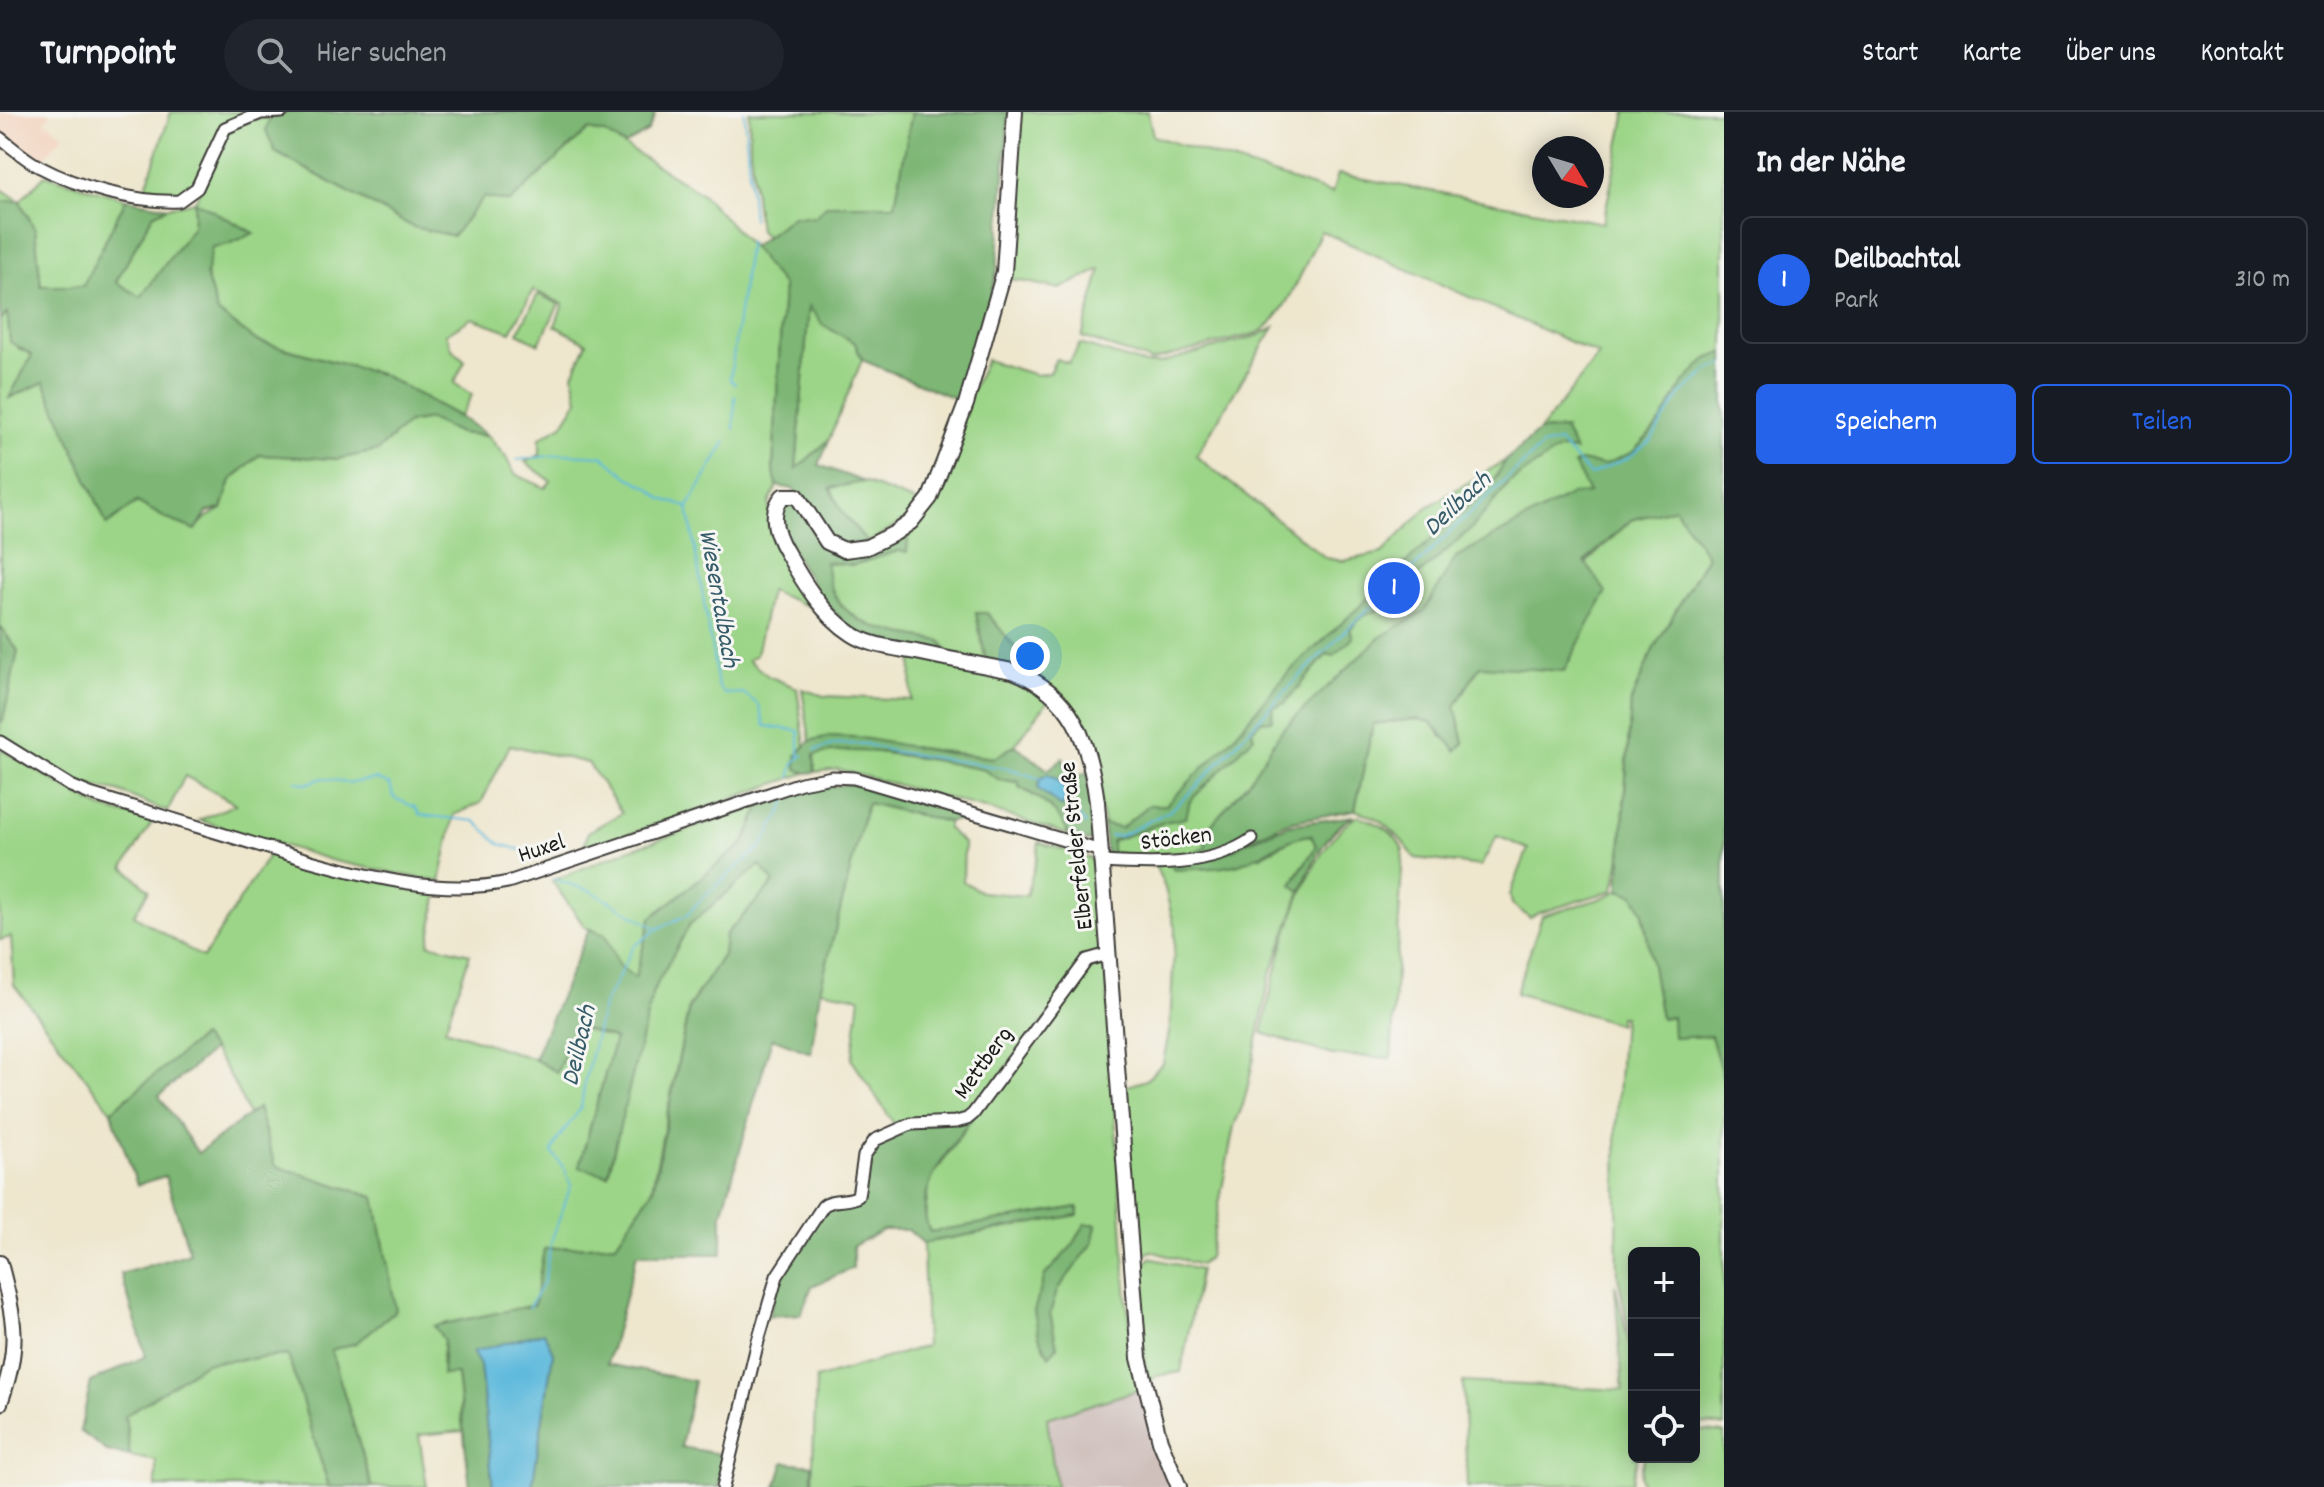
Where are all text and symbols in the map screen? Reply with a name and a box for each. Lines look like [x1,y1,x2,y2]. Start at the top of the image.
search box [224,19,784,91]
text: Turnpoint [40,28,176,83]
icon: search [252,33,296,77]
text: Hier suchen [316,34,447,77]
text: Start [1862,35,1919,75]
text: Karte [1963,35,2022,75]
text: Über uns [2066,35,2156,75]
text: Kontakt [2200,35,2284,75]
north arrow [1532,136,1604,208]
text: In der Nähe [1756,140,1906,189]
text: Deilbachtal [1834,240,1960,283]
text: 1 [1781,262,1787,299]
text: 310 m [2235,262,2290,299]
text: Park [1834,283,1878,320]
button: Speichern [1756,384,2016,464]
button: Teilen [2032,384,2292,464]
water label: Deilbach [1416,462,1502,546]
water label: Wiesentalbach [687,527,748,671]
pin: 1 [1368,558,1420,618]
your location [1010,636,1050,676]
street label: Elberfelder Straße [1052,760,1104,931]
street label: Stöcken [1139,819,1214,861]
street label: Huxel [514,826,570,873]
water label: Deilbach [553,1001,608,1090]
street label: Mettberg [946,1020,1022,1107]
map controls [1628,1247,1700,1463]
button: + [1628,1247,1700,1319]
button: − [1628,1319,1700,1391]
button: locate [1628,1391,1700,1463]

